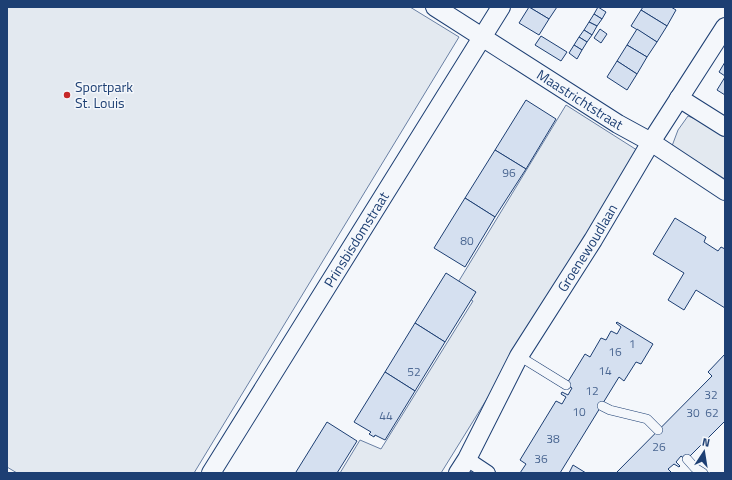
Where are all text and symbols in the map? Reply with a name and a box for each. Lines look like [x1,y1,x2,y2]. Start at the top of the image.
street label: Maastrichtstraat [533,64,627,135]
place label: Sportpark St. Louis [75,76,133,113]
marker: Sportpark St. Louis [62,90,72,100]
house number: 96 [502,163,516,182]
street label: Prinsbisdomstraat [318,187,394,291]
street label: Groenewoudlaan [552,200,622,296]
house number: 80 [460,231,474,250]
house number: 1 [629,334,635,353]
house number: 16 [608,342,622,361]
house number: 14 [598,361,612,380]
house number: 52 [407,362,421,381]
house number: 12 [585,381,599,400]
house number: 32 [704,385,718,404]
house number: 10 [572,402,586,421]
house number: 30 [686,403,700,422]
house number: 62 [705,403,719,422]
house number: 44 [379,406,393,425]
house number: 38 [546,429,560,448]
north arrow [684,432,724,472]
text: N [701,434,711,451]
house number: 26 [652,437,666,456]
house number: 36 [534,449,548,468]

